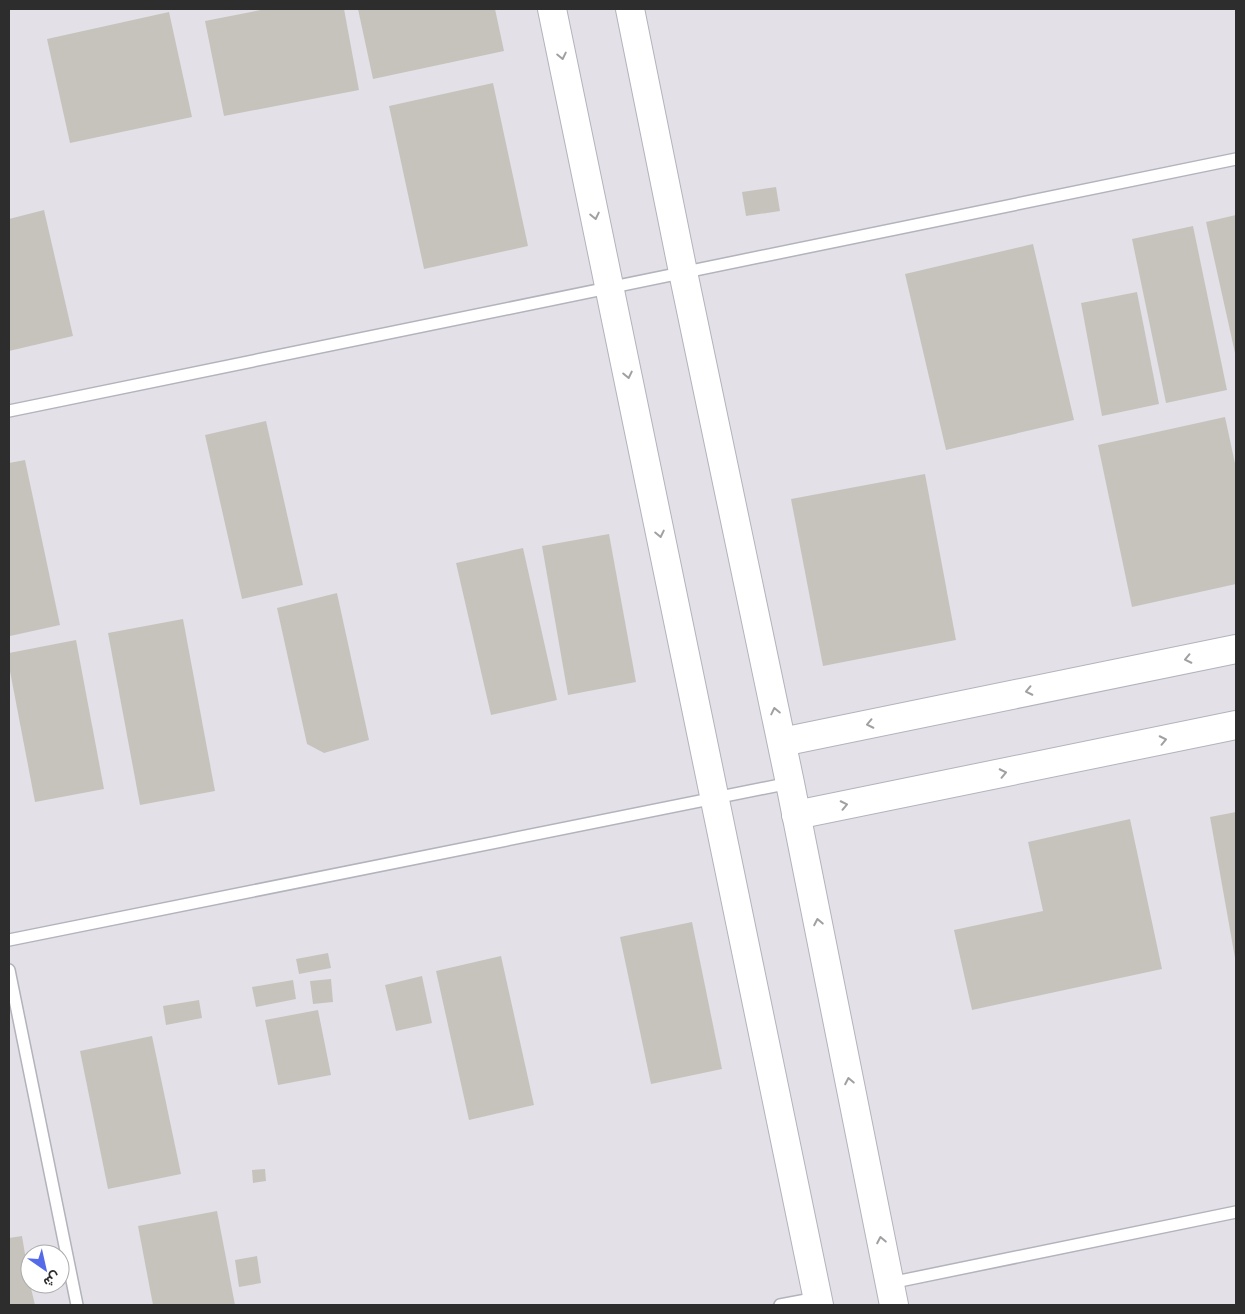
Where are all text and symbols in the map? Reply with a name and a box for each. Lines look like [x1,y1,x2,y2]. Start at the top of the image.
one-way arrow [556,52,567,61]
one-way arrow [589,211,600,220]
one-way arrow [622,370,632,379]
one-way arrow [654,530,665,538]
one-way arrow [1184,653,1193,663]
one-way arrow [1025,685,1034,696]
one-way arrow [770,706,781,715]
one-way arrow [866,718,875,729]
one-way arrow [1158,735,1167,746]
one-way arrow [999,768,1008,779]
one-way arrow [840,801,849,811]
one-way arrow [813,917,823,926]
one-way arrow [845,1076,855,1085]
one-way arrow [876,1236,887,1245]
north arrow [20,1244,70,1294]
text: ش [40,1268,64,1291]

